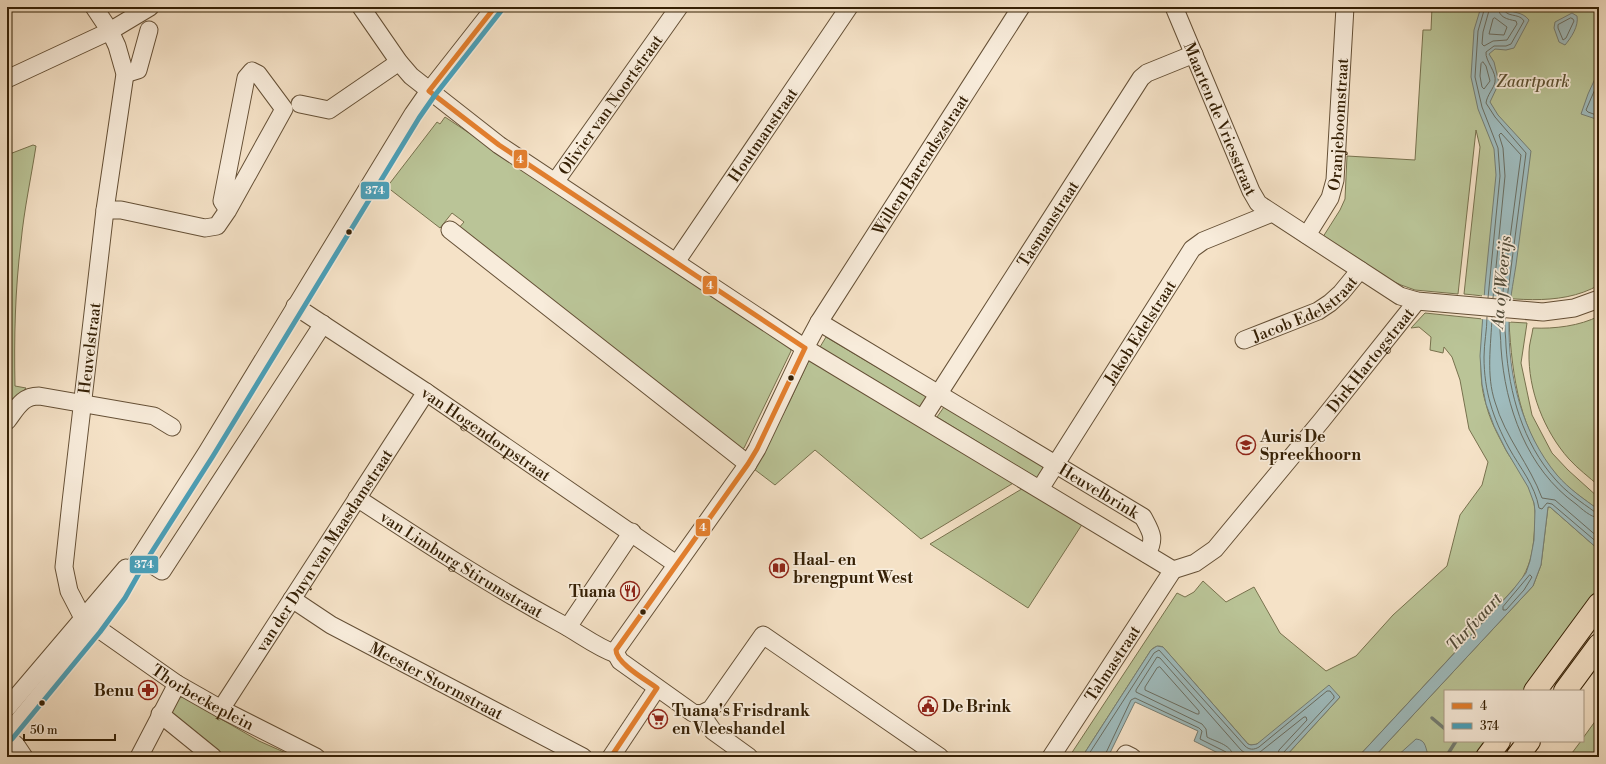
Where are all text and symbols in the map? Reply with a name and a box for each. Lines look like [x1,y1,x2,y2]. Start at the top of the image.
street label: Olivier van Noortstraat [554,31,667,179]
street label: Maarten de Vriesstraat [1179,39,1261,200]
street label: Oranjeboomstraat [1323,57,1353,193]
park label: Zaartpark [1496,72,1570,92]
street label: Houtmanstraat [724,84,803,186]
street label: Willem Barendszstraat [868,91,974,240]
line badge: 4 [513,149,528,169]
text: 4 [516,153,524,167]
street label: Tasmanstraat [1013,177,1084,271]
line badge: 374 [360,181,390,200]
text: 374 [365,184,385,198]
unlabelled marker [344,227,354,237]
water label: Aa of Weerijs [1487,235,1517,332]
street label: Jacob Edelstraat [1249,272,1362,347]
line badge: 4 [702,275,718,295]
street label: Jakob Edelstraat [1100,276,1181,389]
text: 4 [706,279,714,293]
street label: Heuvelstraat [74,301,106,395]
street label: Dirk Hartogstraat [1323,304,1419,417]
unlabelled marker [786,373,796,383]
street label: van Hogendorpstraat [416,382,555,486]
place label: Auris De Spreekhoorn [1259,427,1361,465]
school or university icon: Auris De Spreekhoorn [1235,434,1257,456]
street label: van der Duyn van Maasdamstraat [251,445,398,657]
street label: Heuvelbrink [1055,460,1144,524]
street label: van Limburg Stirumstraat [375,506,547,623]
line badge: 4 [695,518,711,537]
text: 4 [699,521,707,535]
place label: Haal- en brengpunt West [793,550,913,588]
line badge: 374 [129,555,159,574]
library icon: Haal- en brengpunt West [768,557,790,579]
text: 374 [134,558,154,572]
restaurant icon: Tuana [619,580,641,602]
place label: Tuana [569,582,616,602]
water label: Turfvaart [1442,588,1508,657]
unlabelled marker [638,607,648,617]
street label: Talmastraat [1081,622,1145,706]
street label: Meester Stormstraat [366,638,506,724]
street label: Thorbeckeplein [147,660,257,735]
pharmacy icon: Benu [137,679,159,701]
place label: Benu [94,681,134,701]
legend [1444,690,1584,742]
public building icon: De Brink [917,695,939,717]
place label: De Brink [942,697,1012,717]
unlabelled marker [37,698,47,708]
text: 4 [1480,699,1487,714]
place label: Tuana's Frisdrank en Vleeshandel [672,701,811,739]
supermarket icon: Tuana's Frisdrank en Vleeshandel [647,708,669,730]
scale bar [24,716,115,742]
text: 374 [1480,719,1499,734]
text: 50 m [30,723,58,738]

